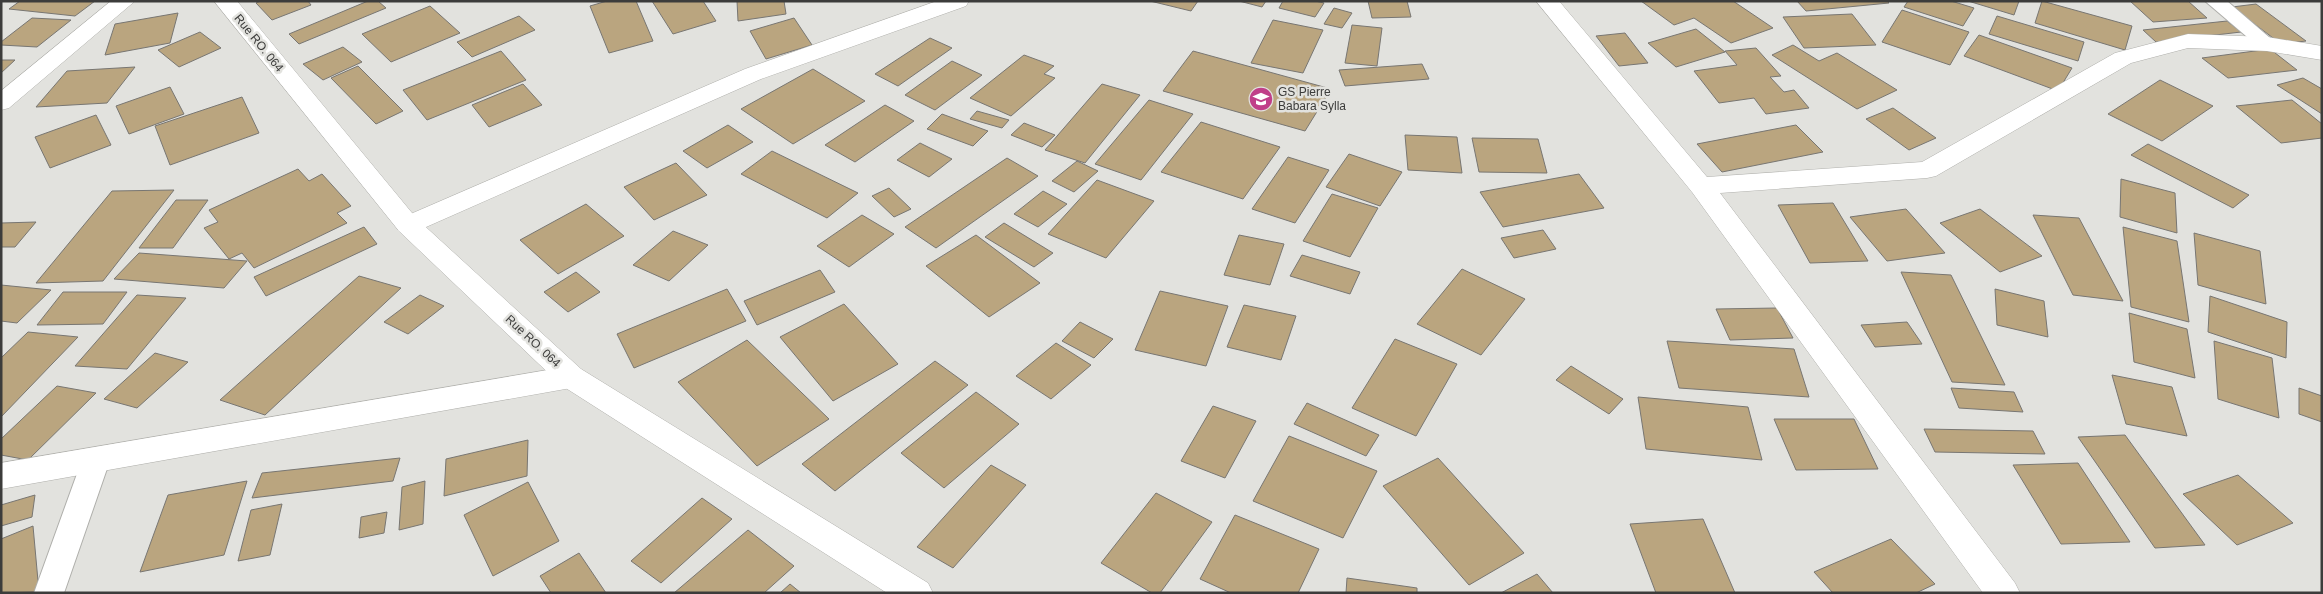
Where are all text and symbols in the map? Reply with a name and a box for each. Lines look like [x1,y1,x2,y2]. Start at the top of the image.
street label: Rue RO. 064 [232,11,287,75]
place label: GS Pierre Babara Sylla [1278,85,1346,113]
school or university icon: GS Pierre Babara Sylla [1248,86,1274,112]
street label: Rue RO. 064 [503,312,564,370]

